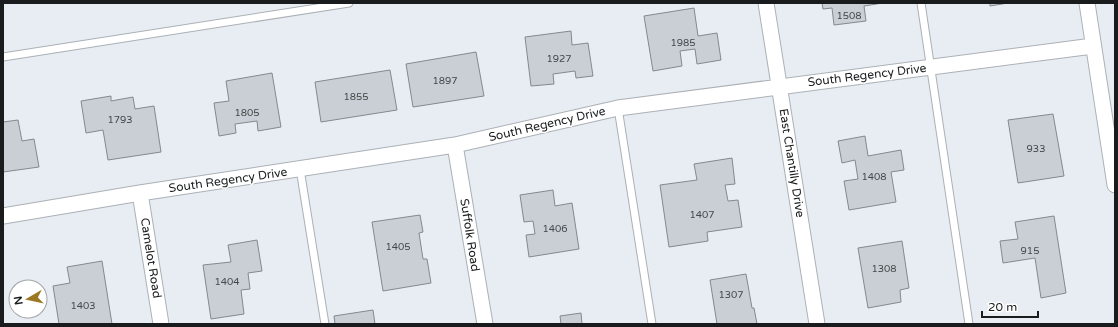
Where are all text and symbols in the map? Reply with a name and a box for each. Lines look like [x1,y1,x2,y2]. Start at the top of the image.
house number: 1508 [836,10,862,22]
house number: 1985 [670,37,696,49]
house number: 1927 [546,53,572,65]
street label: South Regency Drive [807,61,927,89]
house number: 1897 [432,75,458,87]
house number: 1855 [343,91,369,103]
street label: South Regency Drive [487,104,607,144]
house number: 1805 [234,107,260,119]
street label: East Chantilly Drive [776,108,808,219]
house number: 1793 [107,114,133,126]
house number: 933 [1027,143,1045,155]
street label: South Regency Drive [168,165,288,195]
house number: 1408 [861,171,887,183]
street label: Suffolk Road [457,198,483,272]
house number: 1407 [689,209,715,221]
street label: Camelot Road [138,217,164,299]
house number: 1406 [542,223,568,235]
house number: 1405 [385,241,411,253]
house number: 915 [1021,245,1039,257]
house number: 1308 [871,263,897,275]
house number: 1404 [214,276,240,288]
north arrow [8,279,48,319]
house number: 1307 [718,289,744,301]
scale bar [982,293,1038,319]
text: N [12,295,26,306]
house number: 1403 [70,300,96,312]
text: 20 m [988,300,1017,314]

